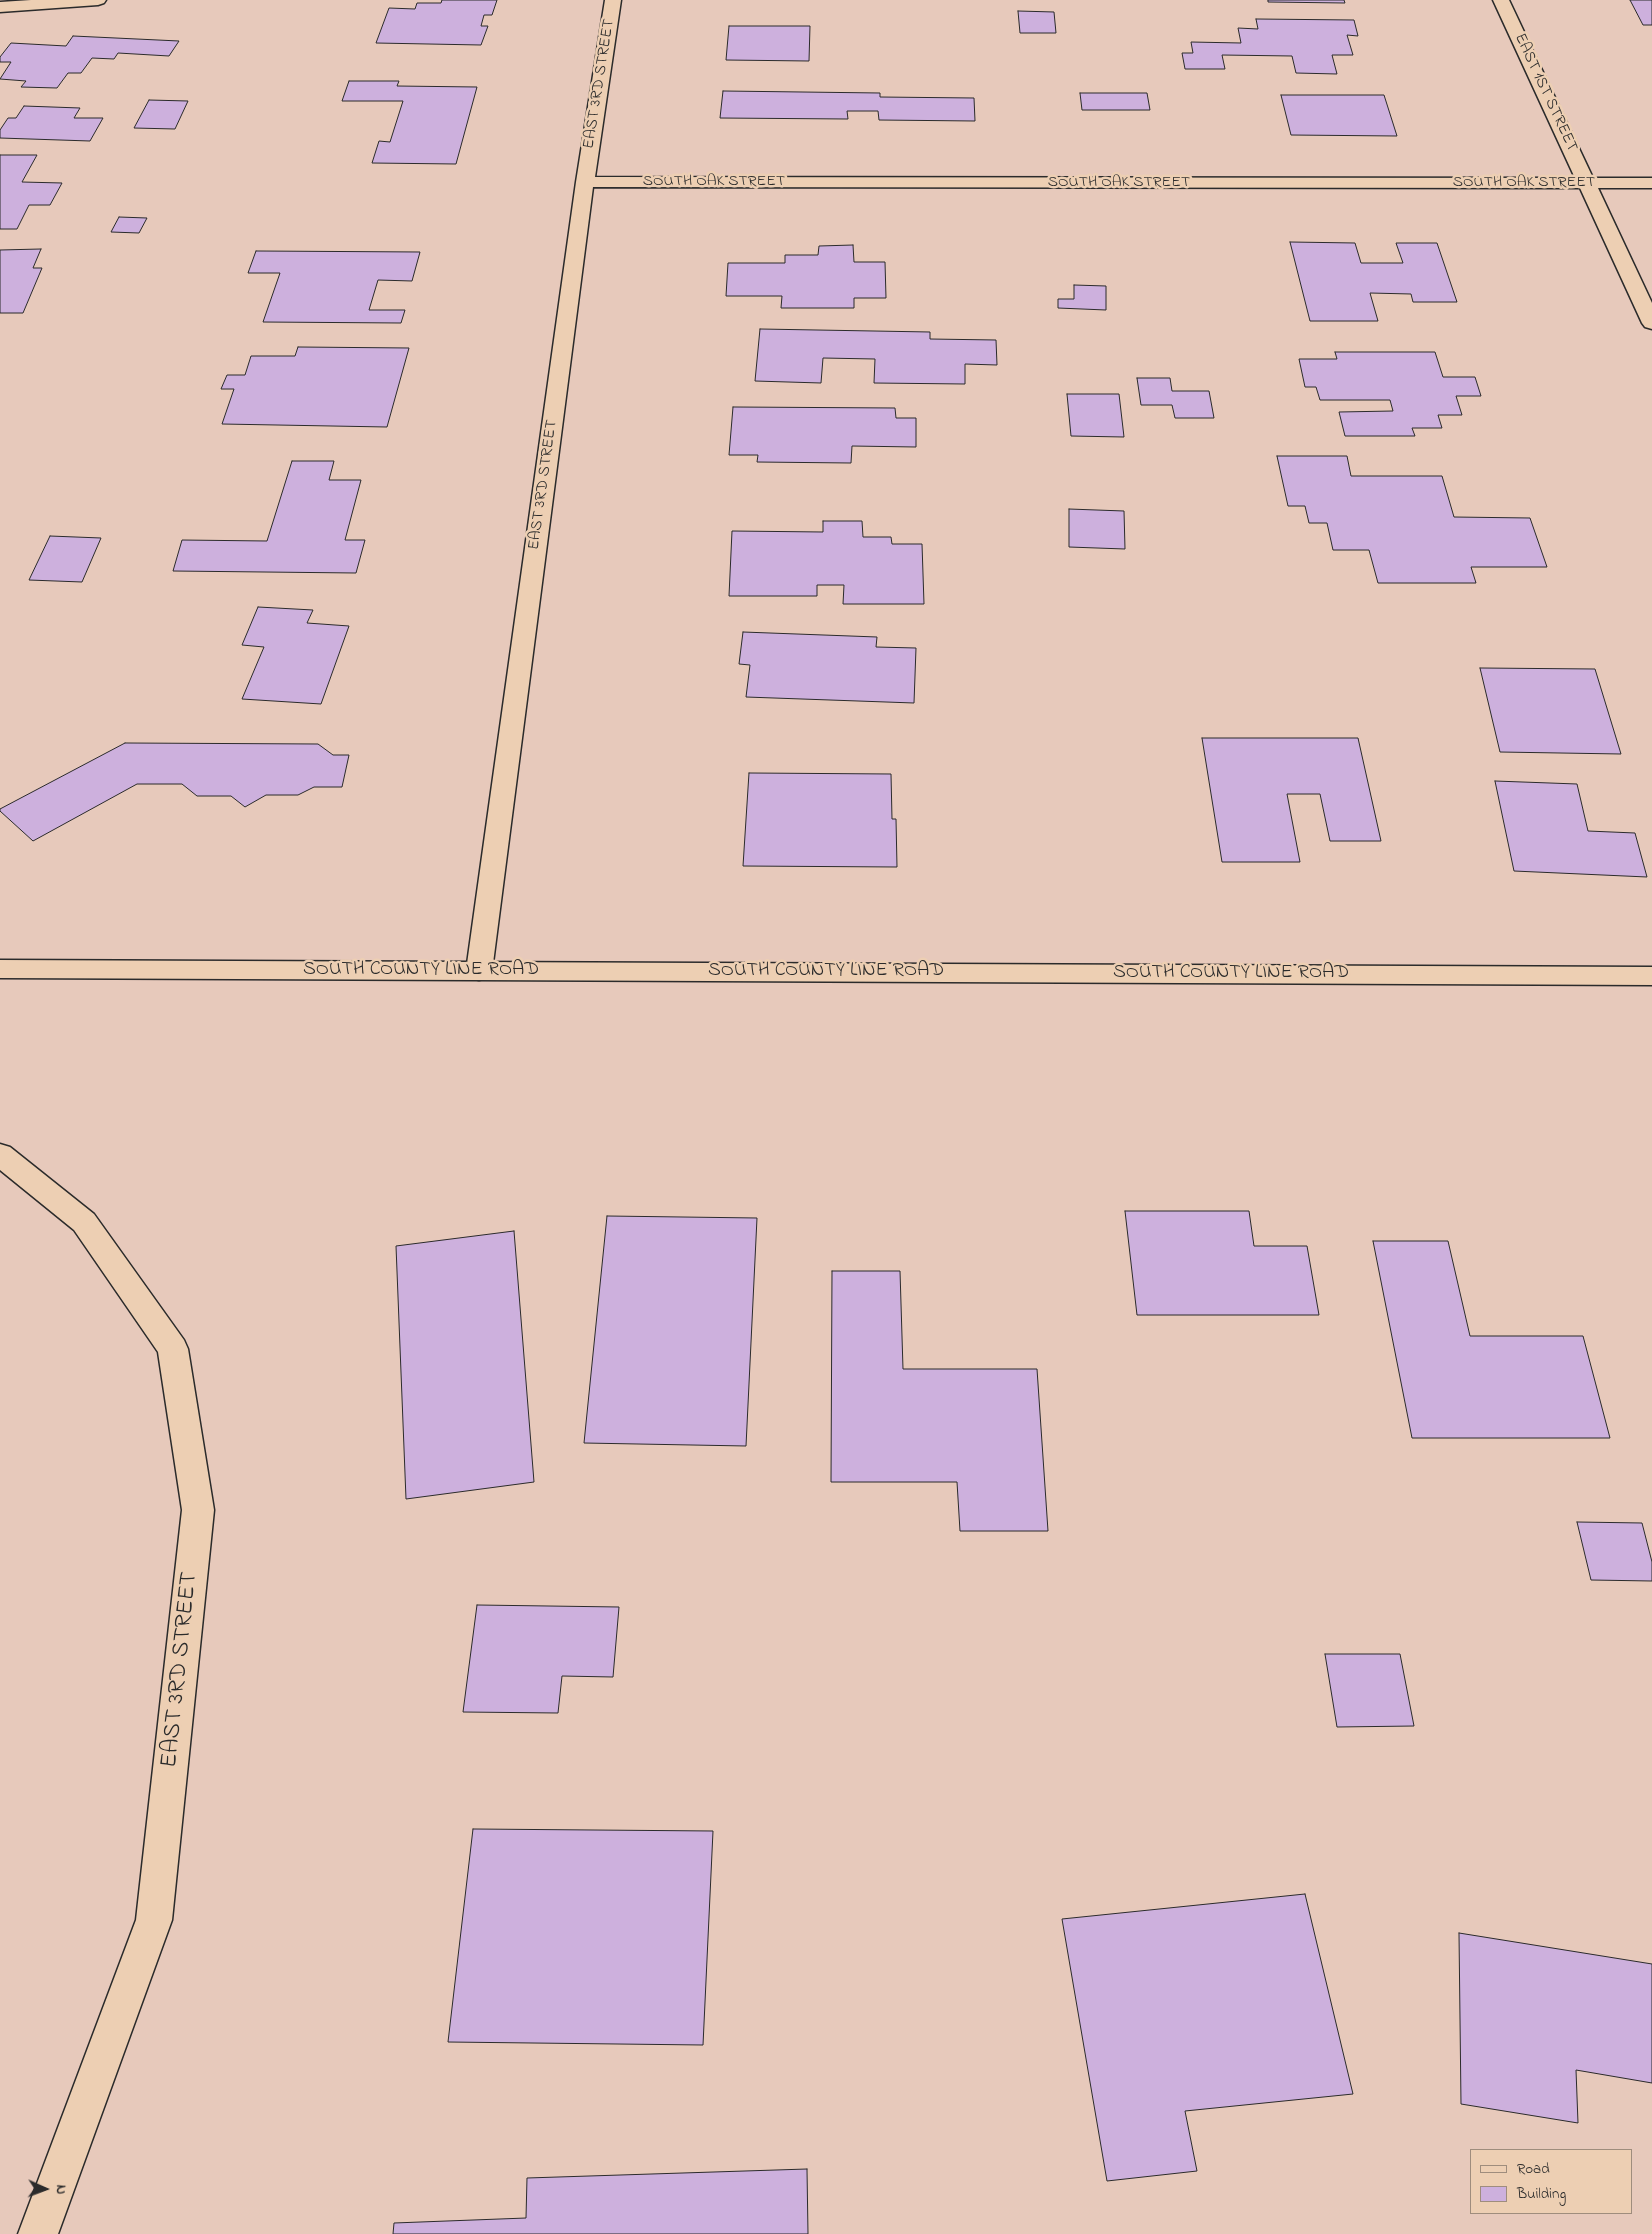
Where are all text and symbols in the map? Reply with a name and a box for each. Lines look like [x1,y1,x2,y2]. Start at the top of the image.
street label: EAST 3RD STREET [580,18,620,150]
street label: EAST 1ST STREET [1509,31,1581,155]
street label: SOUTH OAK STREET [643,172,785,192]
street label: SOUTH OAK STREET [1048,173,1190,193]
street label: SOUTH OAK STREET [1453,173,1595,193]
street label: EAST 3RD STREET [525,419,563,551]
street label: SOUTH COUNTY LINE ROAD [303,959,539,983]
street label: SOUTH COUNTY LINE ROAD [708,960,944,984]
street label: SOUTH COUNTY LINE ROAD [1113,962,1349,986]
street label: EAST 3RD STREET [156,1571,206,1769]
legend [1470,2149,1632,2214]
text: Road [1517,2158,1550,2180]
north arrow [20,2164,70,2214]
text: Building [1517,2183,1566,2205]
text: N [50,2184,71,2195]

